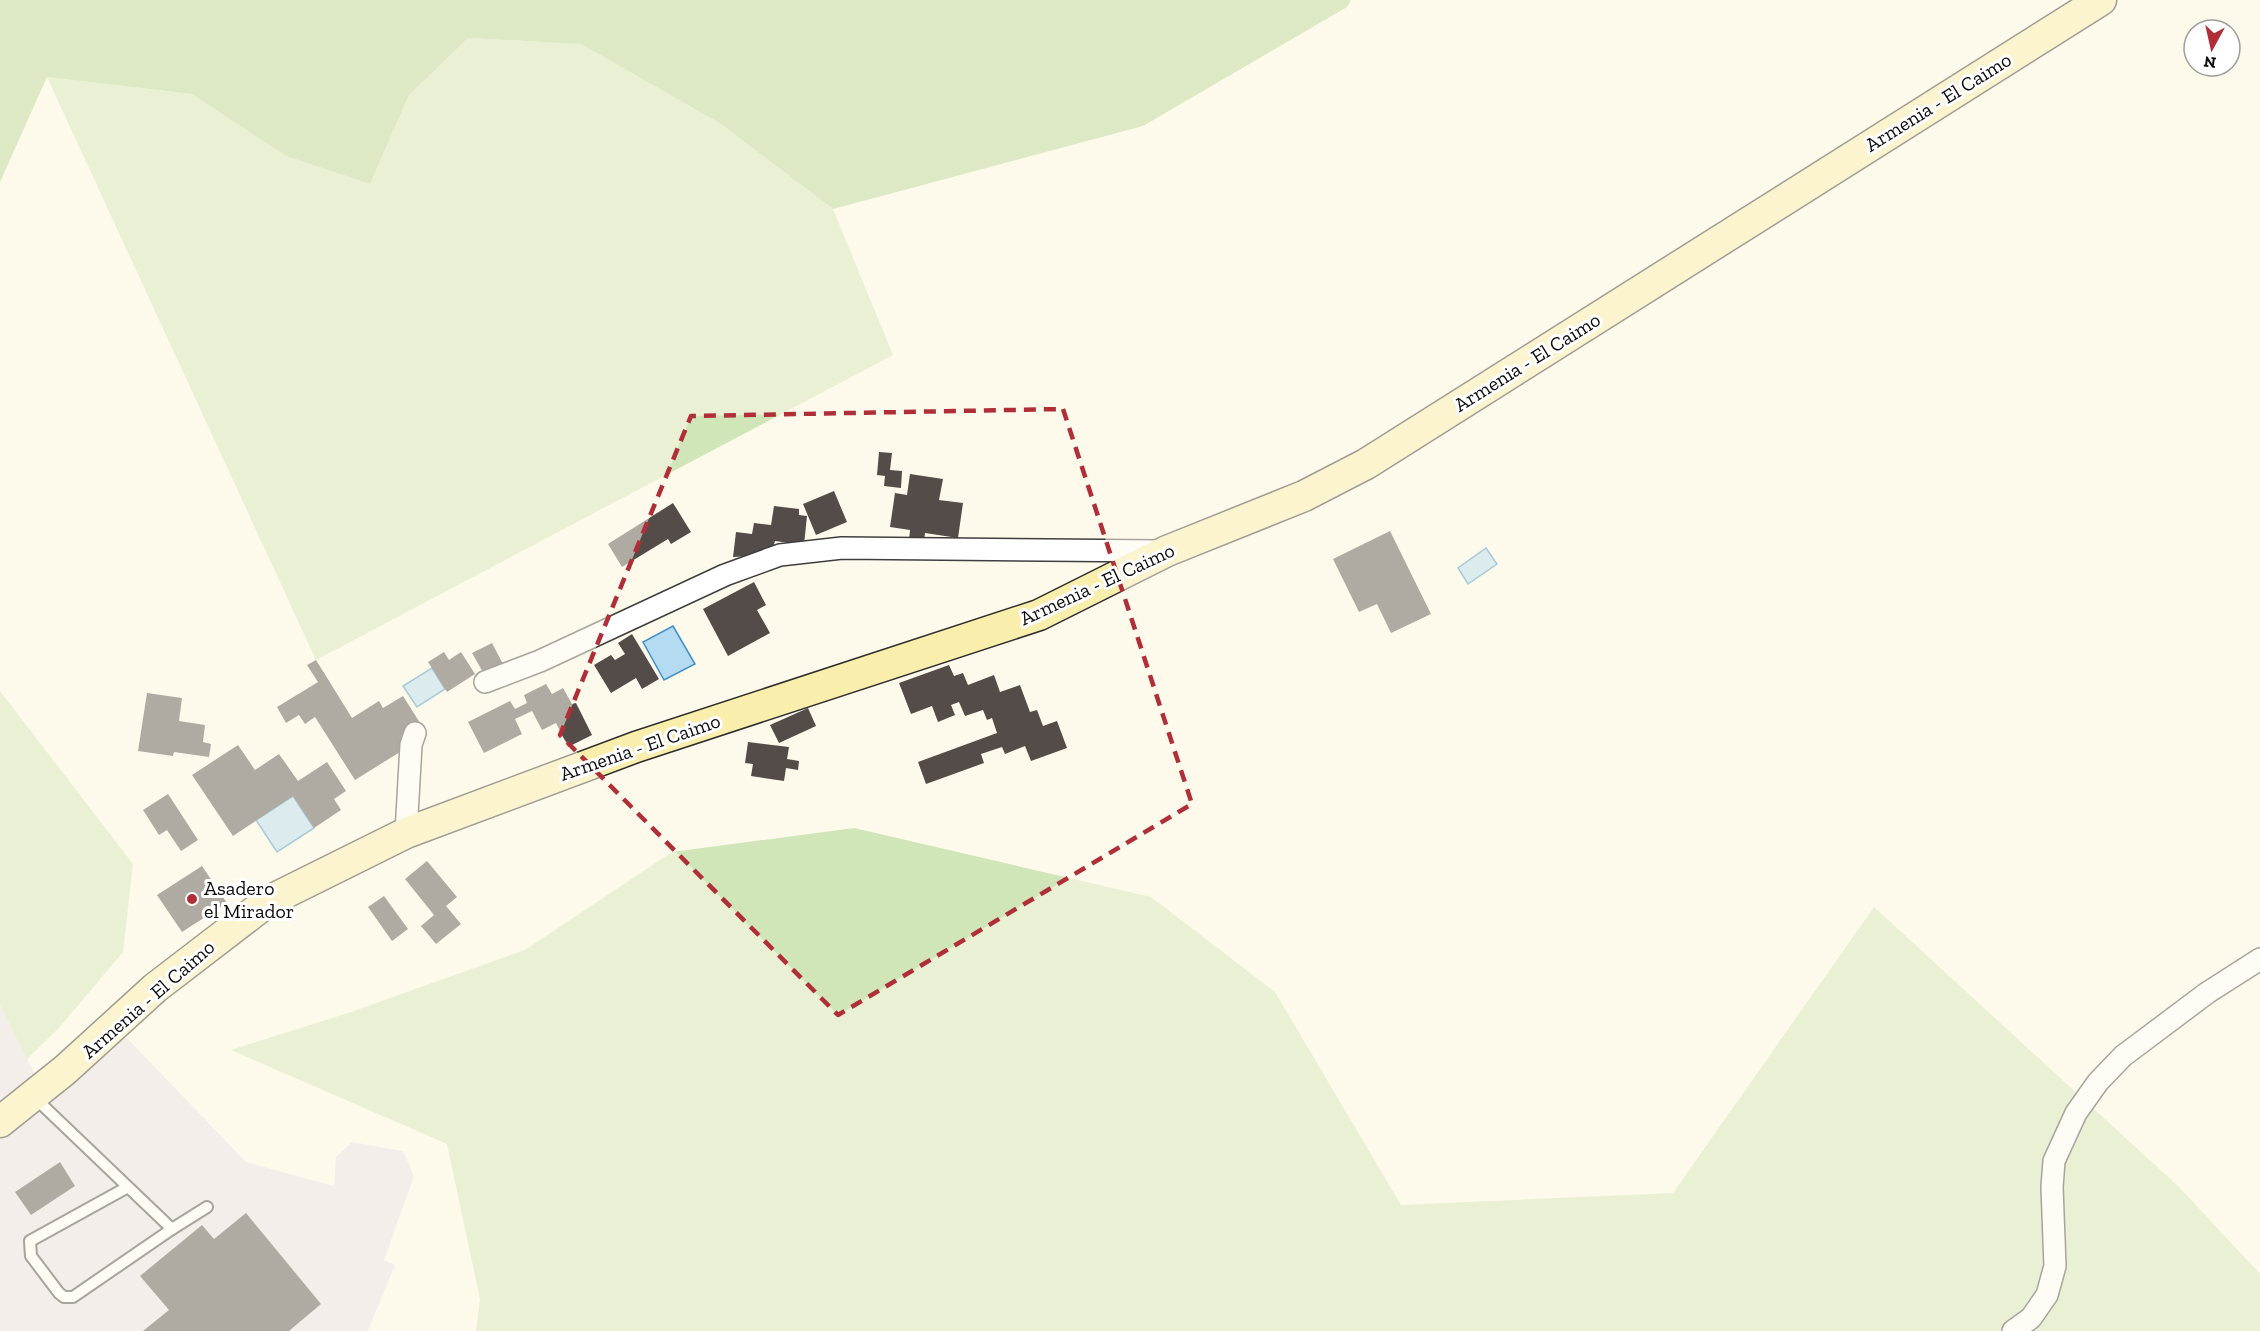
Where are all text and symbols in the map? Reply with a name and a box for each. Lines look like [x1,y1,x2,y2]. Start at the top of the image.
north arrow [2182,18,2242,78]
street label: Armenia - El Caimo [1860,47,2016,157]
text: N [2203,52,2217,73]
street label: Armenia - El Caimo [1449,307,1605,417]
street label: Armenia - El Caimo [1016,538,1178,630]
street label: Armenia - El Caimo [557,708,723,786]
place label: Asadero el Mirador [204,876,294,923]
marker: Asadero el Mirador [185,892,199,906]
street label: Armenia - El Caimo [77,935,219,1063]

